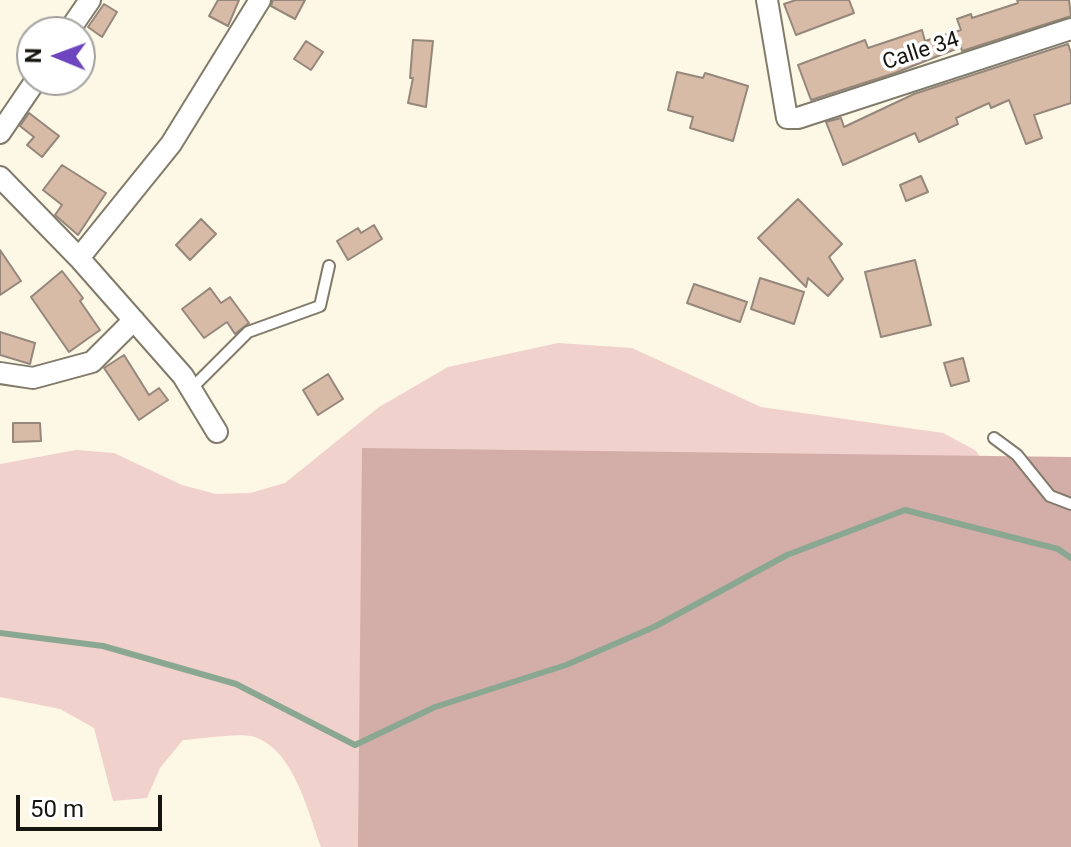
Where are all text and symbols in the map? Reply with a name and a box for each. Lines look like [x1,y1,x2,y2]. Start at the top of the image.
north arrow [16,16,96,96]
street label: Calle 34 [879,27,963,77]
text: N [21,48,46,64]
scale bar [20,779,166,829]
text: 50 m [30,795,84,823]

